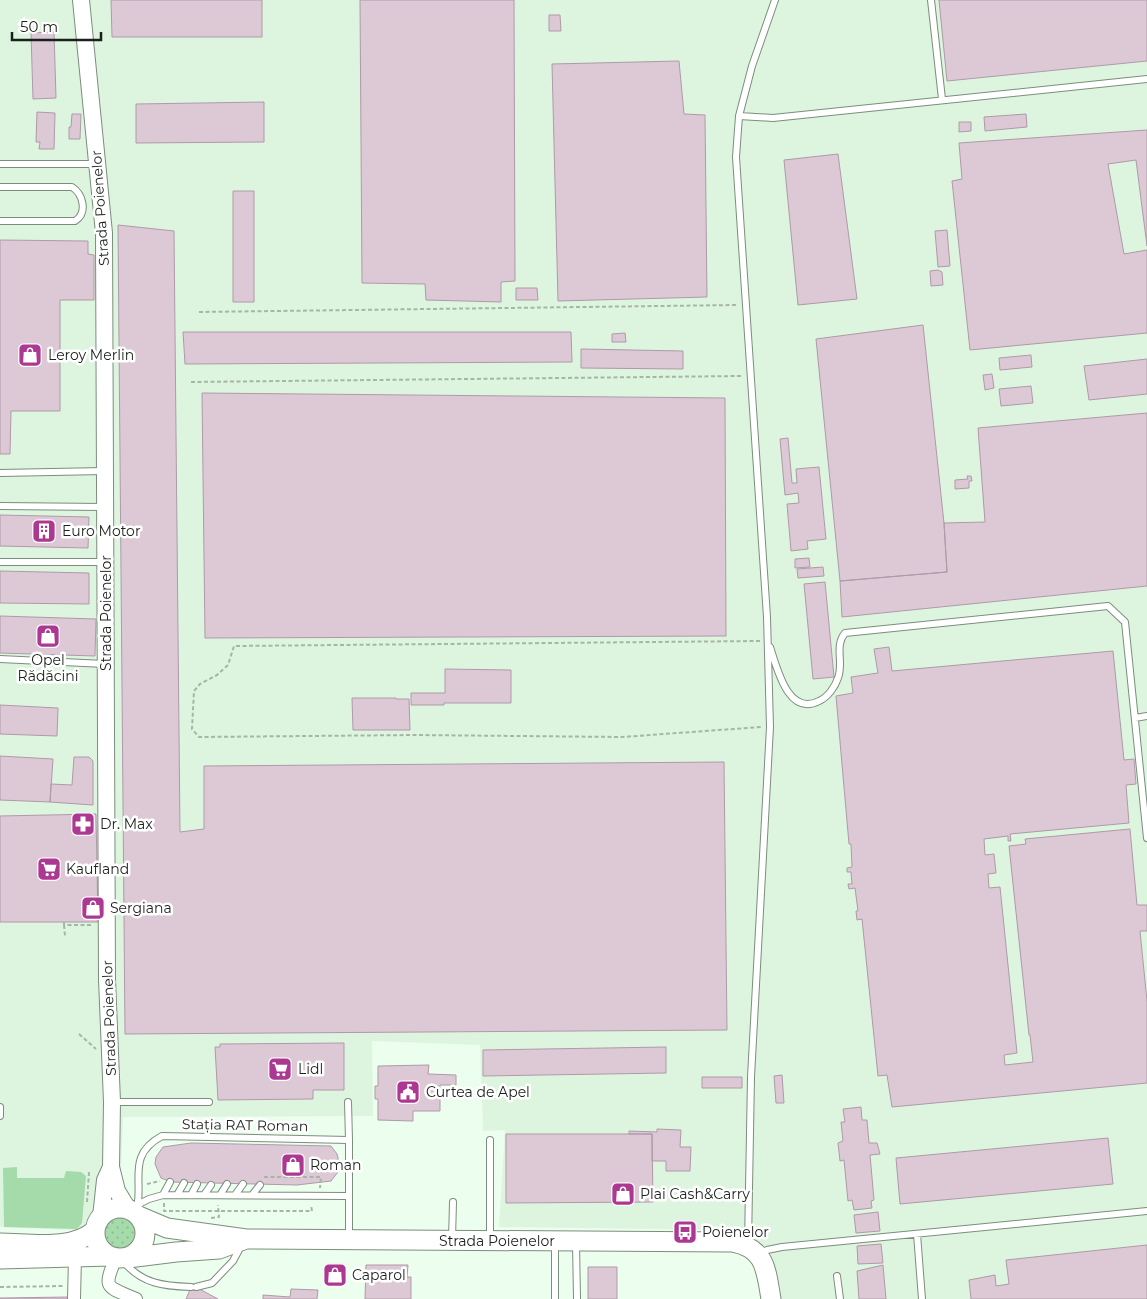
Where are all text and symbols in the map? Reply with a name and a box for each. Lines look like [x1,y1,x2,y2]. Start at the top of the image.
scale bar [12,10,101,42]
text: 50 m [20,17,58,36]
street label: Strada Poienelor [87,149,113,266]
shop icon: Leroy Merlin [17,342,43,368]
place label: Leroy Merlin [48,346,134,364]
building icon: Euro Motor [31,518,57,544]
place label: Euro Motor [62,522,141,540]
street label: Strada Poienelor [97,555,115,671]
shop icon: Opel Rădăcini [35,623,61,649]
place label: Opel Rădăcini [18,651,78,685]
pharmacy icon: Dr. Max [70,811,96,837]
place label: Dr. Max [100,815,153,833]
supermarket icon: Kaufland [36,856,62,882]
place label: Kaufland [66,860,129,878]
shop icon: Sergiana [80,895,106,921]
place label: Sergiana [110,899,172,917]
street label: Strada Poienelor [98,959,120,1076]
supermarket icon: Lidl [267,1056,293,1082]
place label: Lidl [298,1060,323,1078]
public building icon: Curtea de Apel [395,1079,421,1105]
place label: Curtea de Apel [426,1083,530,1101]
street label: Stația RAT Roman [182,1115,308,1136]
shop icon: Roman [280,1152,306,1178]
place label: Roman [310,1156,361,1174]
shop icon: Plai Cash&Carry [610,1181,636,1207]
place label: Plai Cash&Carry [640,1185,750,1203]
bus stop icon: Poienelor [672,1219,698,1245]
place label: Poienelor [702,1223,769,1241]
street label: Strada Poienelor [439,1232,555,1250]
shop icon: Caparol [322,1262,348,1288]
place label: Caparol [352,1266,406,1284]

